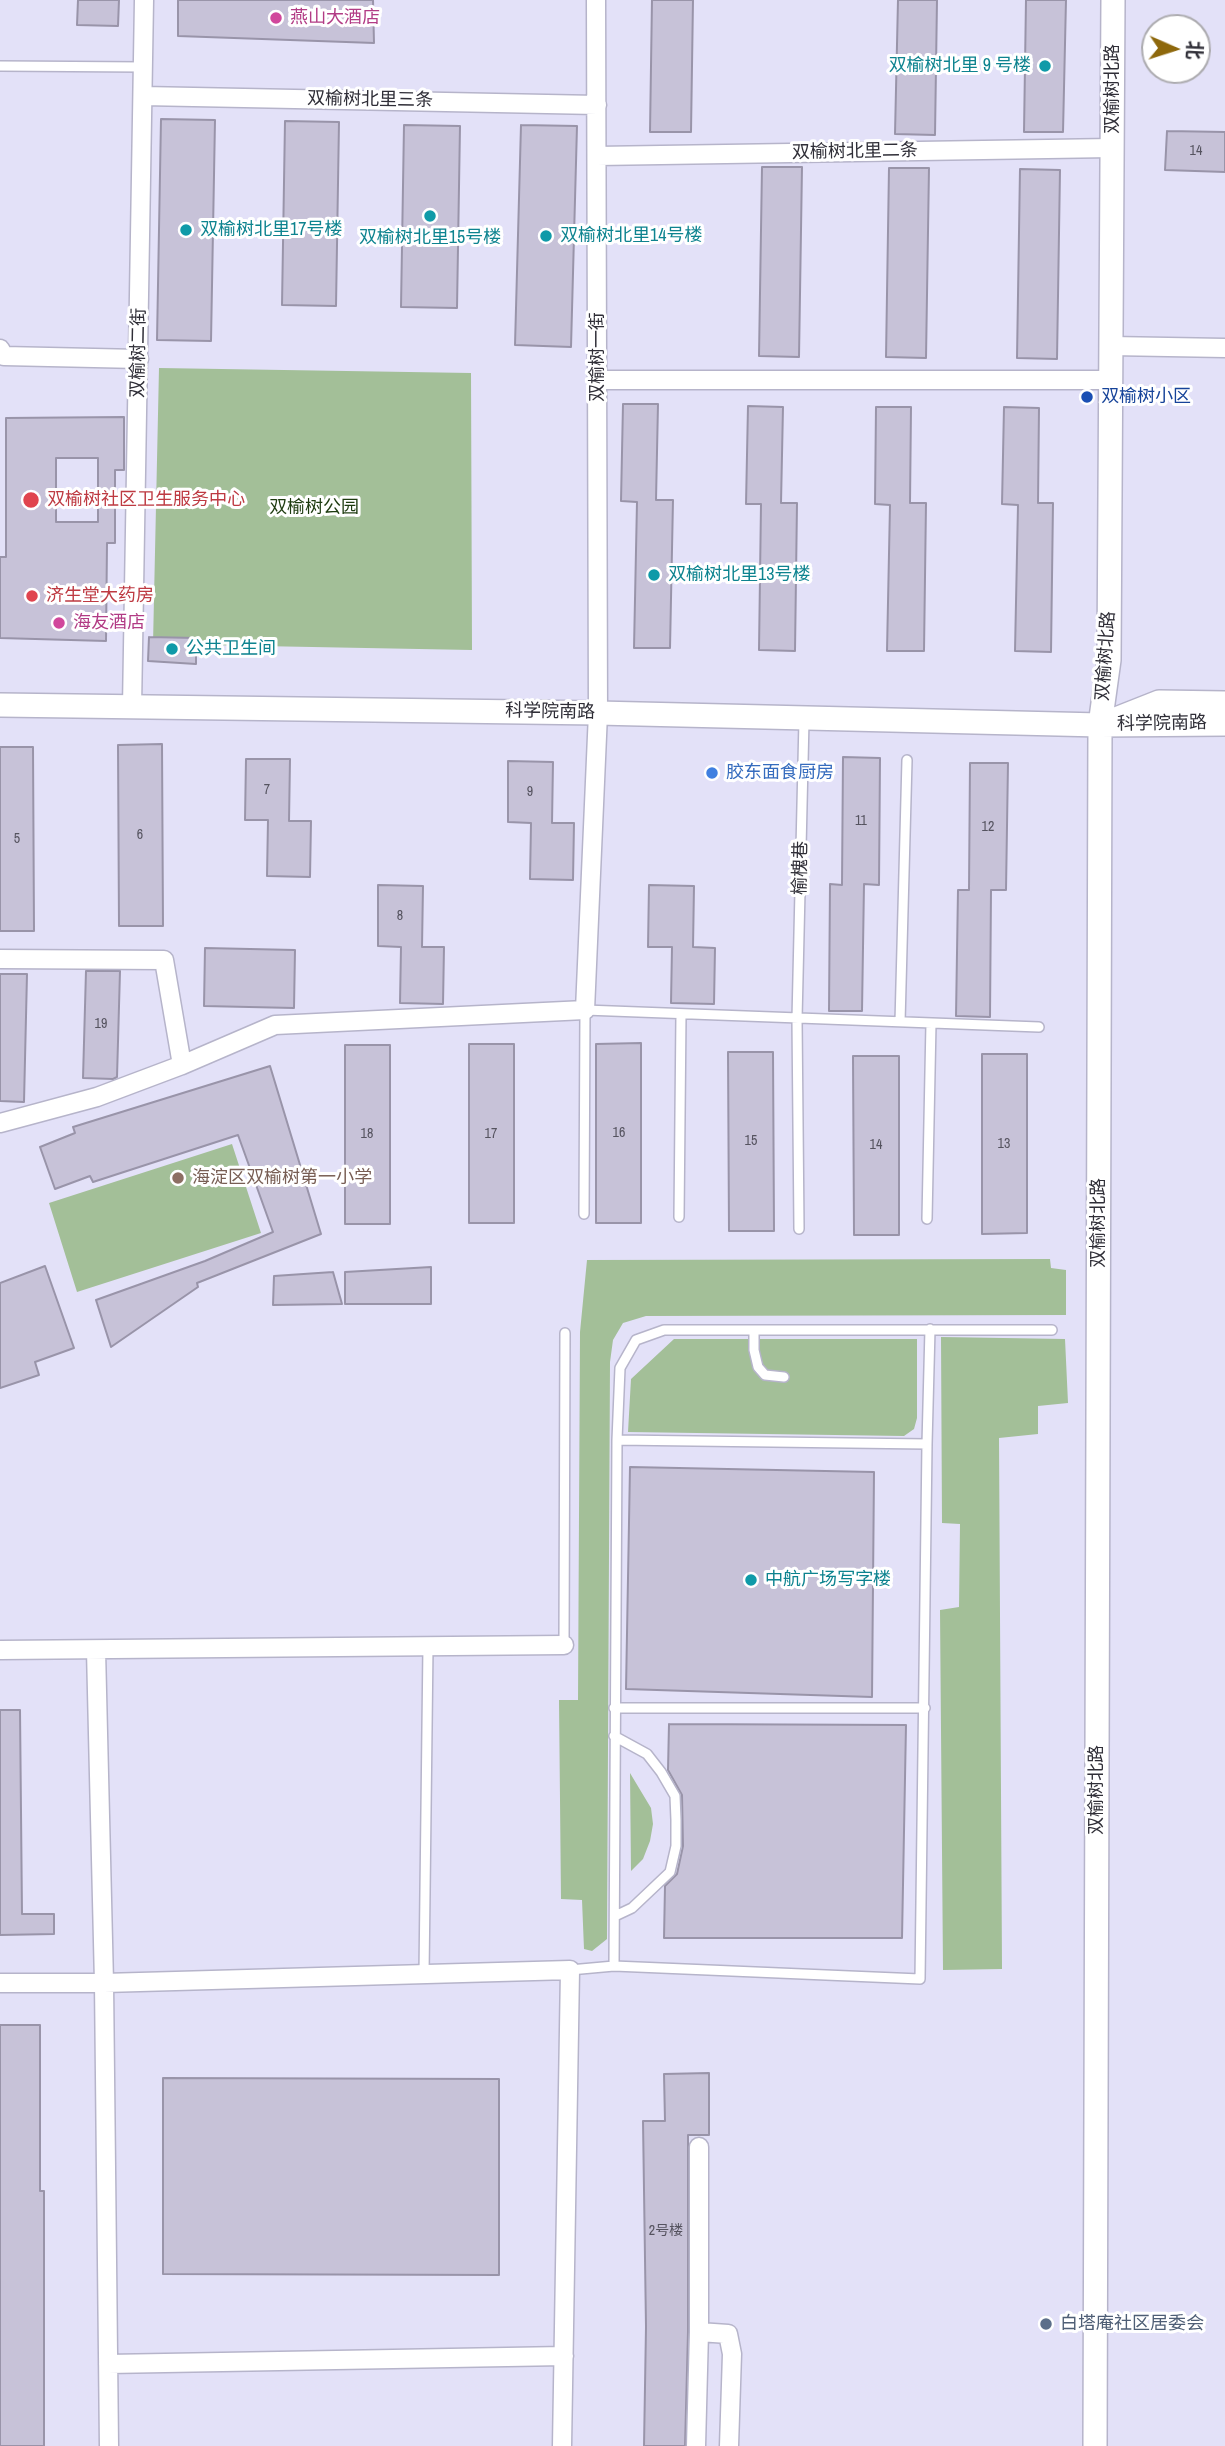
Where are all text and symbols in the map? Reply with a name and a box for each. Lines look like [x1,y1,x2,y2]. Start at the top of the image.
place label: 燕山大酒店 [290,7,380,29]
marker: 燕山大酒店 [268,10,284,26]
north arrow [1141,14,1211,84]
text: 北 [1181,40,1208,60]
street label: 双榆树北路 [1102,44,1124,134]
place label: 双榆树北里 9 号楼 [889,55,1031,77]
marker: 双榆树北里 9 号楼 [1037,58,1053,74]
street label: 双榆树北里三条 [307,88,433,112]
street label: 双榆树北里二条 [792,140,918,164]
house number: 14 [1190,143,1202,159]
marker: 双榆树北里15号楼 [422,208,438,224]
place label: 双榆树北里17号楼 [200,219,342,241]
marker: 双榆树北里17号楼 [178,222,194,238]
place label: 双榆树北里14号楼 [560,225,702,247]
place label: 双榆树北里15号楼 [359,227,501,249]
marker: 双榆树北里14号楼 [538,228,554,244]
street label: 双榆树二街 [127,308,151,398]
street label: 双榆树一街 [587,312,609,402]
place label: 双榆树小区 [1101,386,1191,408]
marker: 双榆树小区 [1079,389,1095,405]
place label: 双榆树社区卫生服务中心 [47,489,245,511]
marker: 双榆树社区卫生服务中心 [21,490,41,510]
park label: 双榆树公园 [269,497,359,519]
place label: 双榆树北里13号楼 [668,564,810,586]
marker: 双榆树北里13号楼 [646,567,662,583]
place label: 济生堂大药房 [46,585,154,607]
marker: 济生堂大药房 [24,588,40,604]
street label: 双榆树北路 [1092,610,1120,702]
place label: 海友酒店 [73,612,145,634]
marker: 海友酒店 [51,615,67,631]
place label: 公共卫生间 [186,638,276,660]
marker: 公共卫生间 [164,641,180,657]
street label: 科学院南路 [505,700,595,724]
street label: 科学院南路 [1117,712,1207,736]
place label: 胶东面食厨房 [726,762,834,784]
marker: 胶东面食厨房 [704,765,720,781]
house number: 7 [264,782,270,798]
house number: 9 [527,784,533,800]
house number: 11 [855,813,867,829]
house number: 12 [982,819,994,835]
house number: 6 [137,827,143,843]
house number: 5 [14,831,20,847]
street label: 榆槐巷 [790,841,812,895]
house number: 8 [397,908,403,924]
house number: 19 [95,1016,107,1032]
house number: 16 [613,1125,625,1141]
house number: 18 [361,1126,373,1142]
house number: 17 [485,1126,497,1142]
house number: 15 [745,1133,757,1149]
house number: 13 [998,1136,1010,1152]
house number: 14 [870,1137,882,1153]
place label: 海淀区双榆树第一小学 [192,1167,372,1189]
marker: 海淀区双榆树第一小学 [170,1170,186,1186]
street label: 双榆树北路 [1088,1178,1110,1268]
place label: 中航广场写字楼 [765,1569,891,1591]
marker: 中航广场写字楼 [743,1572,759,1588]
street label: 双榆树北路 [1086,1745,1108,1835]
house number: 2号楼 [649,2223,683,2239]
place label: 白塔庵社区居委会 [1060,2313,1204,2335]
marker: 白塔庵社区居委会 [1038,2316,1054,2332]

